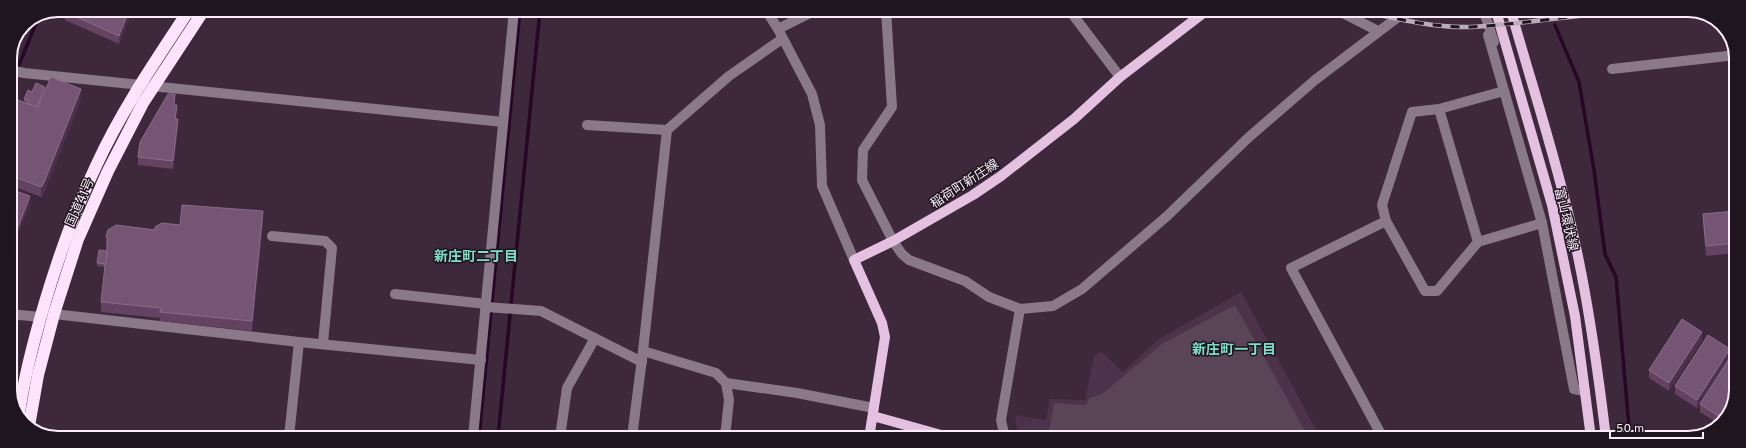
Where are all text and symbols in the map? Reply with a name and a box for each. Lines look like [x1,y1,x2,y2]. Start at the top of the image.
street label: 稲荷町新庄線 [927,156,1002,213]
street label: 国道41号 [63,176,99,230]
street label: 富山環状線 [1550,186,1581,253]
district label: 新庄町二丁目 [434,249,518,266]
district label: 新庄町一丁目 [1192,342,1276,359]
scale bar [1610,414,1703,440]
text: 50 m [1616,421,1644,437]

